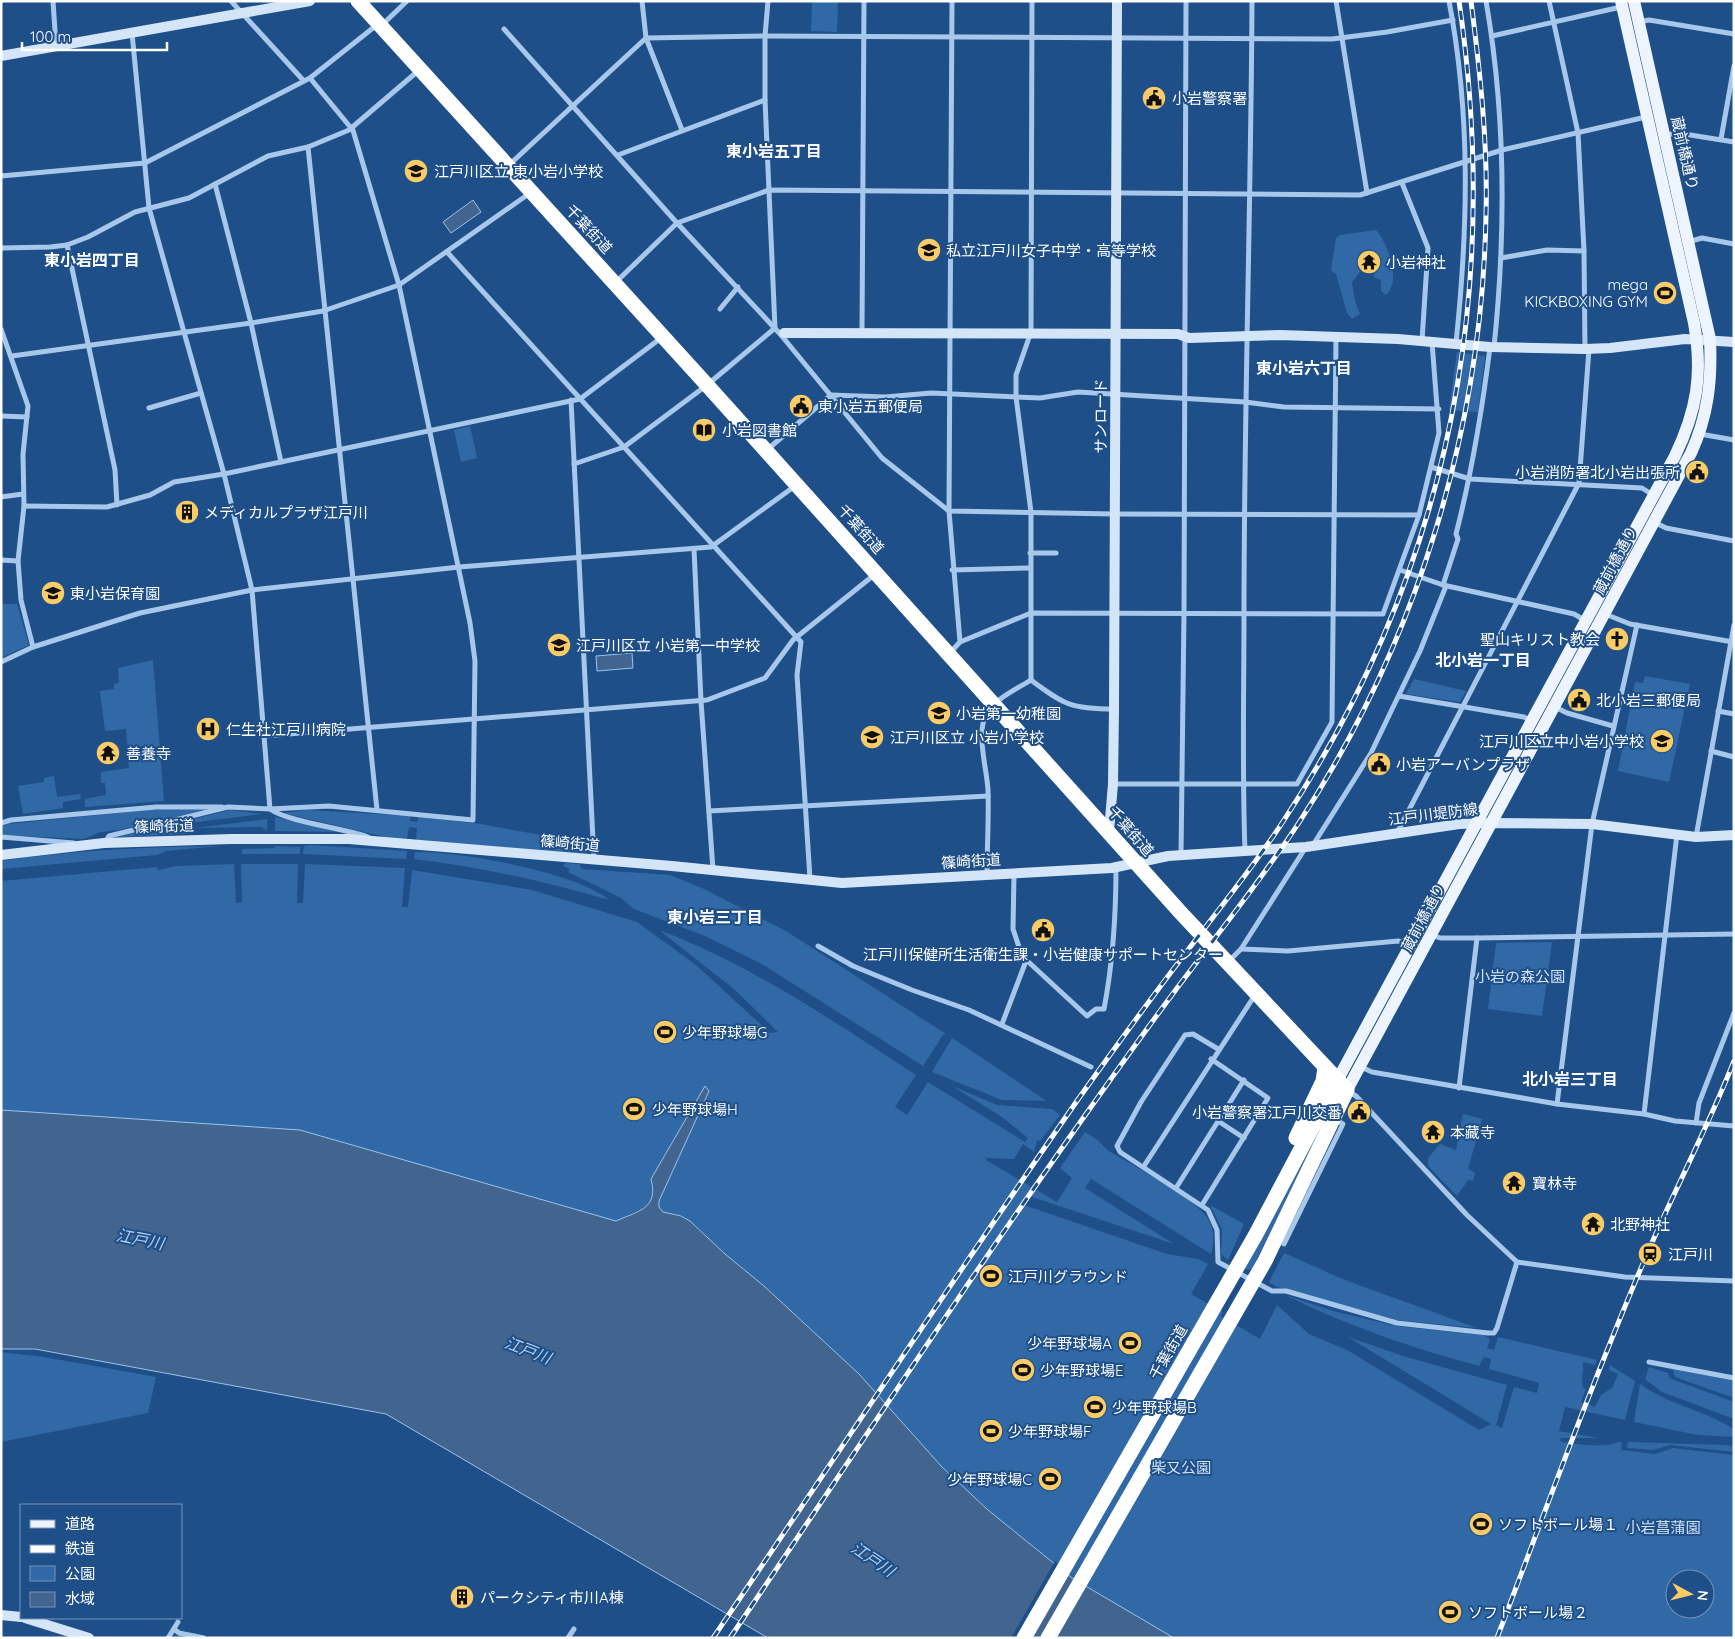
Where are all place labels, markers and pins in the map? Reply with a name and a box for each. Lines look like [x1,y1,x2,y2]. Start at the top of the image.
public building icon: 小岩警察署 [1141,85,1167,111]
place label: 小岩警察署 [1172,89,1247,108]
school or university icon: 江戸川区立 東小岩小学校 [403,158,429,184]
place label: 江戸川区立 東小岩小学校 [434,162,603,181]
school or university icon: 私立江戸川女子中学・高等学校 [916,237,942,263]
place label: 私立江戸川女子中学・高等学校 [946,241,1156,260]
temple icon: 小岩神社 [1356,249,1382,275]
place label: 小岩神社 [1386,253,1446,272]
place label: mega KICKBOXING GYM [1524,275,1648,311]
sports icon: mega KICKBOXING GYM [1652,280,1678,306]
public building icon: 東小岩五郵便局 [788,393,814,419]
place label: 東小岩五郵便局 [818,397,923,416]
library icon: 小岩図書館 [691,417,717,443]
place label: 小岩図書館 [722,421,797,440]
public building icon: 小岩消防署北小岩出張所 [1684,459,1710,485]
place label: 小岩消防署北小岩出張所 [1515,463,1680,482]
building icon: メディカルプラザ江戸川 [174,499,200,525]
place label: メディカルプラザ江戸川 [204,503,368,522]
school or university icon: 東小岩保育園 [40,580,66,606]
place label: 東小岩保育園 [70,584,160,603]
church icon: 聖山キリスト教会 [1604,626,1630,652]
place label: 聖山キリスト教会 [1480,630,1600,649]
school or university icon: 江戸川区立 小岩第一中学校 [546,632,572,658]
place label: 江戸川区立 小岩第一中学校 [576,636,760,655]
public building icon: 北小岩三郵便局 [1566,687,1592,713]
place label: 北小岩三郵便局 [1596,691,1701,710]
school or university icon: 小岩第一幼稚園 [926,700,952,726]
place label: 小岩第一幼稚園 [956,704,1061,723]
hospital icon: 仁生社江戸川病院 [195,716,221,742]
place label: 仁生社江戸川病院 [226,720,346,739]
school or university icon: 江戸川区立 小岩小学校 [859,724,885,750]
place label: 江戸川区立 小岩小学校 [890,728,1044,747]
school or university icon: 江戸川区立中小岩小学校 [1649,728,1675,754]
place label: 江戸川区立中小岩小学校 [1479,732,1644,751]
temple icon: 善養寺 [95,740,121,766]
place label: 善養寺 [126,744,171,763]
public building icon: 小岩アーバンプラザ [1366,751,1392,777]
place label: 小岩アーバンプラザ [1396,755,1530,774]
public building icon: 江戸川保健所生活衛生課・小岩健康サポートセンター [1030,917,1056,943]
place label: 江戸川保健所生活衛生課・小岩健康サポートセンター [863,945,1223,964]
sports icon: 少年野球場G [652,1019,678,1045]
place label: 少年野球場G [682,1023,767,1042]
sports icon: 少年野球場H [621,1096,647,1122]
public building icon: 小岩警察署江戸川交番 [1346,1099,1372,1125]
place label: 少年野球場H [652,1100,738,1119]
place label: 小岩警察署江戸川交番 [1192,1103,1342,1122]
temple icon: 本藏寺 [1420,1119,1446,1145]
place label: 本藏寺 [1450,1123,1495,1142]
temple icon: 寶林寺 [1501,1170,1527,1196]
place label: 寶林寺 [1532,1174,1577,1193]
temple icon: 北野神社 [1580,1211,1606,1237]
place label: 北野神社 [1610,1215,1670,1234]
station icon: 江戸川 [1637,1241,1663,1267]
place label: 江戸川 [1668,1245,1713,1264]
sports icon: 江戸川グラウンド [978,1263,1004,1289]
place label: 江戸川グラウンド [1008,1267,1128,1286]
sports icon: 少年野球場A [1117,1330,1143,1356]
place label: 少年野球場A [1027,1334,1112,1353]
sports icon: 少年野球場E [1010,1357,1036,1383]
place label: 少年野球場E [1040,1361,1124,1380]
sports icon: 少年野球場B [1082,1394,1108,1420]
place label: 少年野球場B [1112,1398,1197,1417]
sports icon: 少年野球場F [978,1418,1004,1444]
place label: 少年野球場F [1008,1422,1092,1441]
sports icon: 少年野球場C [1037,1466,1063,1492]
place label: 少年野球場C [947,1470,1032,1489]
sports icon: ソフトボール場１ [1468,1511,1494,1537]
place label: ソフトボール場１ [1498,1515,1618,1534]
building icon: パークシティ市川A棟 [449,1584,475,1610]
place label: パークシティ市川A棟 [480,1588,624,1607]
sports icon: ソフトボール場２ [1437,1599,1463,1625]
place label: ソフトボール場２ [1468,1603,1588,1622]

